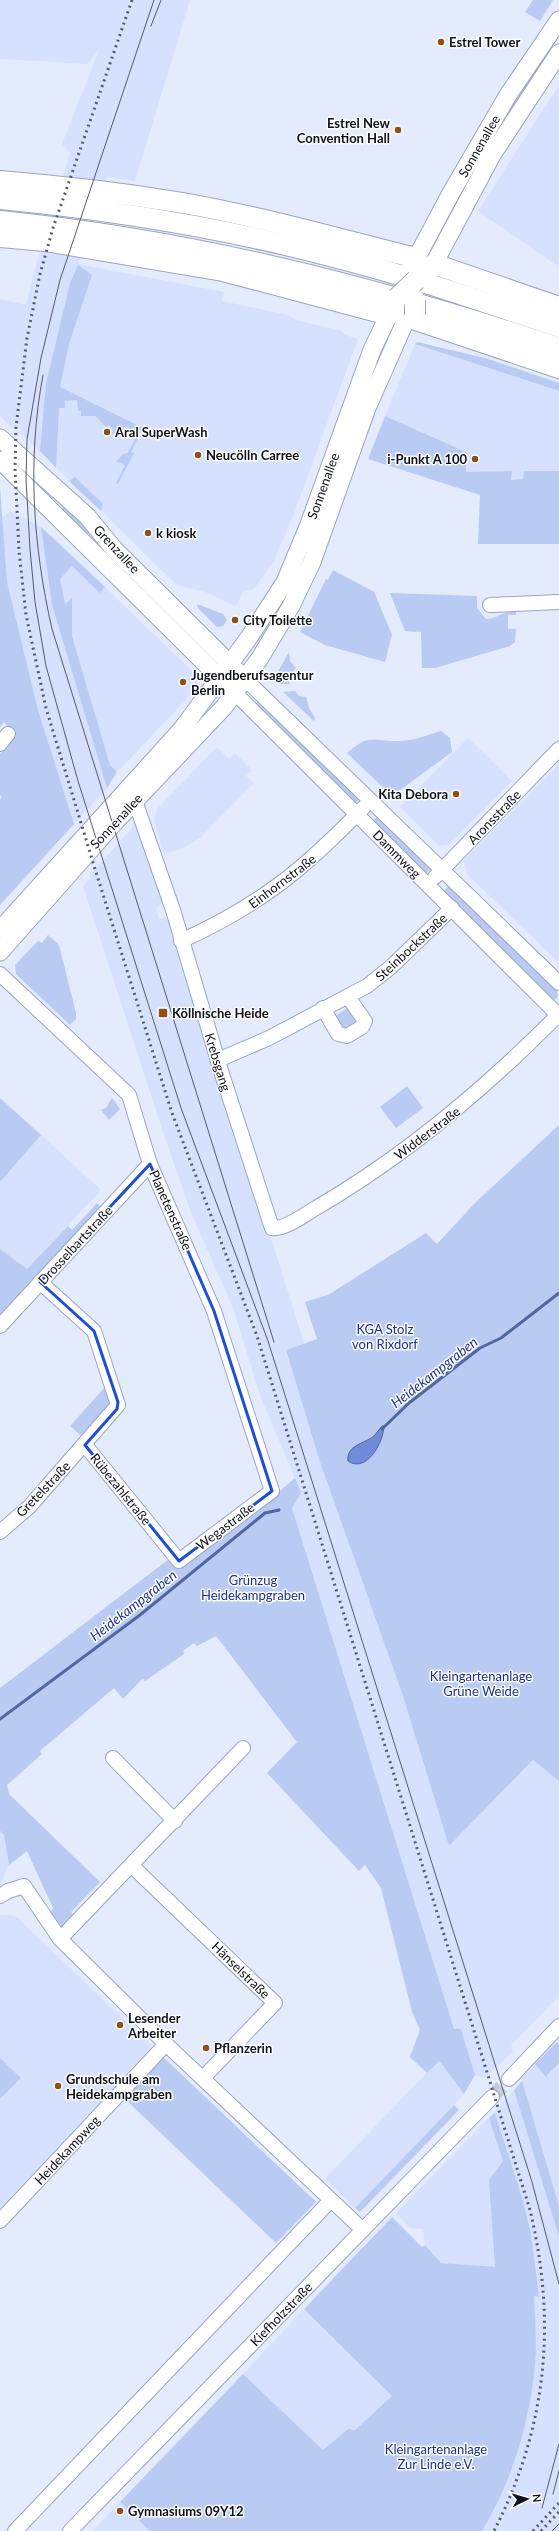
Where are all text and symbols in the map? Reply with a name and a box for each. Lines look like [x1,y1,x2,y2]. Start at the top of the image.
place label: Estrel Tower [449,34,520,50]
marker: Estrel Tower [436,37,446,47]
street label: Sonnenallee [455,112,503,180]
place label: Estrel New Convention Hall [297,115,391,146]
marker: Estrel New Convention Hall [393,125,403,135]
place label: Aral SuperWash [114,424,208,440]
marker: Aral SuperWash [102,427,112,437]
place label: Neucölln Carree [206,447,299,463]
marker: Neucölln Carree [193,450,203,460]
street label: Sonnenallee [304,451,342,521]
place label: i-Punkt A 100 [387,451,467,467]
marker: i-Punkt A 100 [470,454,480,464]
street label: Grenzallee [91,522,143,577]
place label: k kiosk [156,525,197,541]
marker: k kiosk [143,528,153,538]
place label: City Toilette [243,612,312,628]
marker: City Toilette [230,615,240,625]
place label: Jugendberufsagentur Berlin [191,667,314,698]
marker: Jugendberufsagentur Berlin [178,677,188,687]
place label: Kita Debora [378,786,448,802]
street label: Aronsstraße [464,786,524,847]
marker: Kita Debora [451,789,461,799]
street label: Sonnenallee [87,790,146,852]
street label: Dammweg [370,827,424,881]
street label: Einhornstraße [245,850,319,912]
street label: Steinbockstraße [372,910,450,984]
place label: Köllnische Heide [172,1005,269,1021]
marker: Köllnische Heide [157,1007,169,1019]
street label: Krebsgang [202,1031,234,1093]
street label: Widderstraße [391,1103,463,1163]
street label: Planetenstraße [146,1168,196,1253]
street label: Drosselbartstraße [34,1202,116,1288]
park label: KGA Stolz von Rixdorf [352,1321,418,1352]
water label: Heidekampgraben [387,1333,481,1411]
street label: Rübezahlstraße [87,1450,155,1528]
street label: Gretelstraße [13,1458,74,1520]
street label: Wegastraße [193,1499,257,1553]
water label: Heidekampgraben [86,1566,180,1644]
park label: Grünzug Heidekampgraben [201,1572,305,1603]
park label: Kleingartenanlage Grüne Weide [430,1668,532,1699]
street label: Hänselstraße [209,1938,274,2002]
place label: Lesender Arbeiter [127,2010,181,2041]
marker: Lesender Arbeiter [115,2020,125,2030]
place label: Pflanzerin [214,2040,272,2056]
marker: Pflanzerin [201,2043,211,2053]
place label: Grundschule am Heidekampgraben [66,2071,172,2102]
marker: Grundschule am Heidekampgraben [53,2081,63,2091]
street label: Heidekampweg [31,2112,103,2188]
street label: Kiefholzstraße [247,2279,315,2349]
park label: Kleingartenanlage Zur Linde e.V. [385,2441,487,2472]
north arrow [507,2479,547,2519]
text: N [531,2493,544,2503]
place label: Gymnasiums 09Y12 [128,2503,244,2519]
marker: Gymnasiums 09Y12 [115,2506,125,2516]

